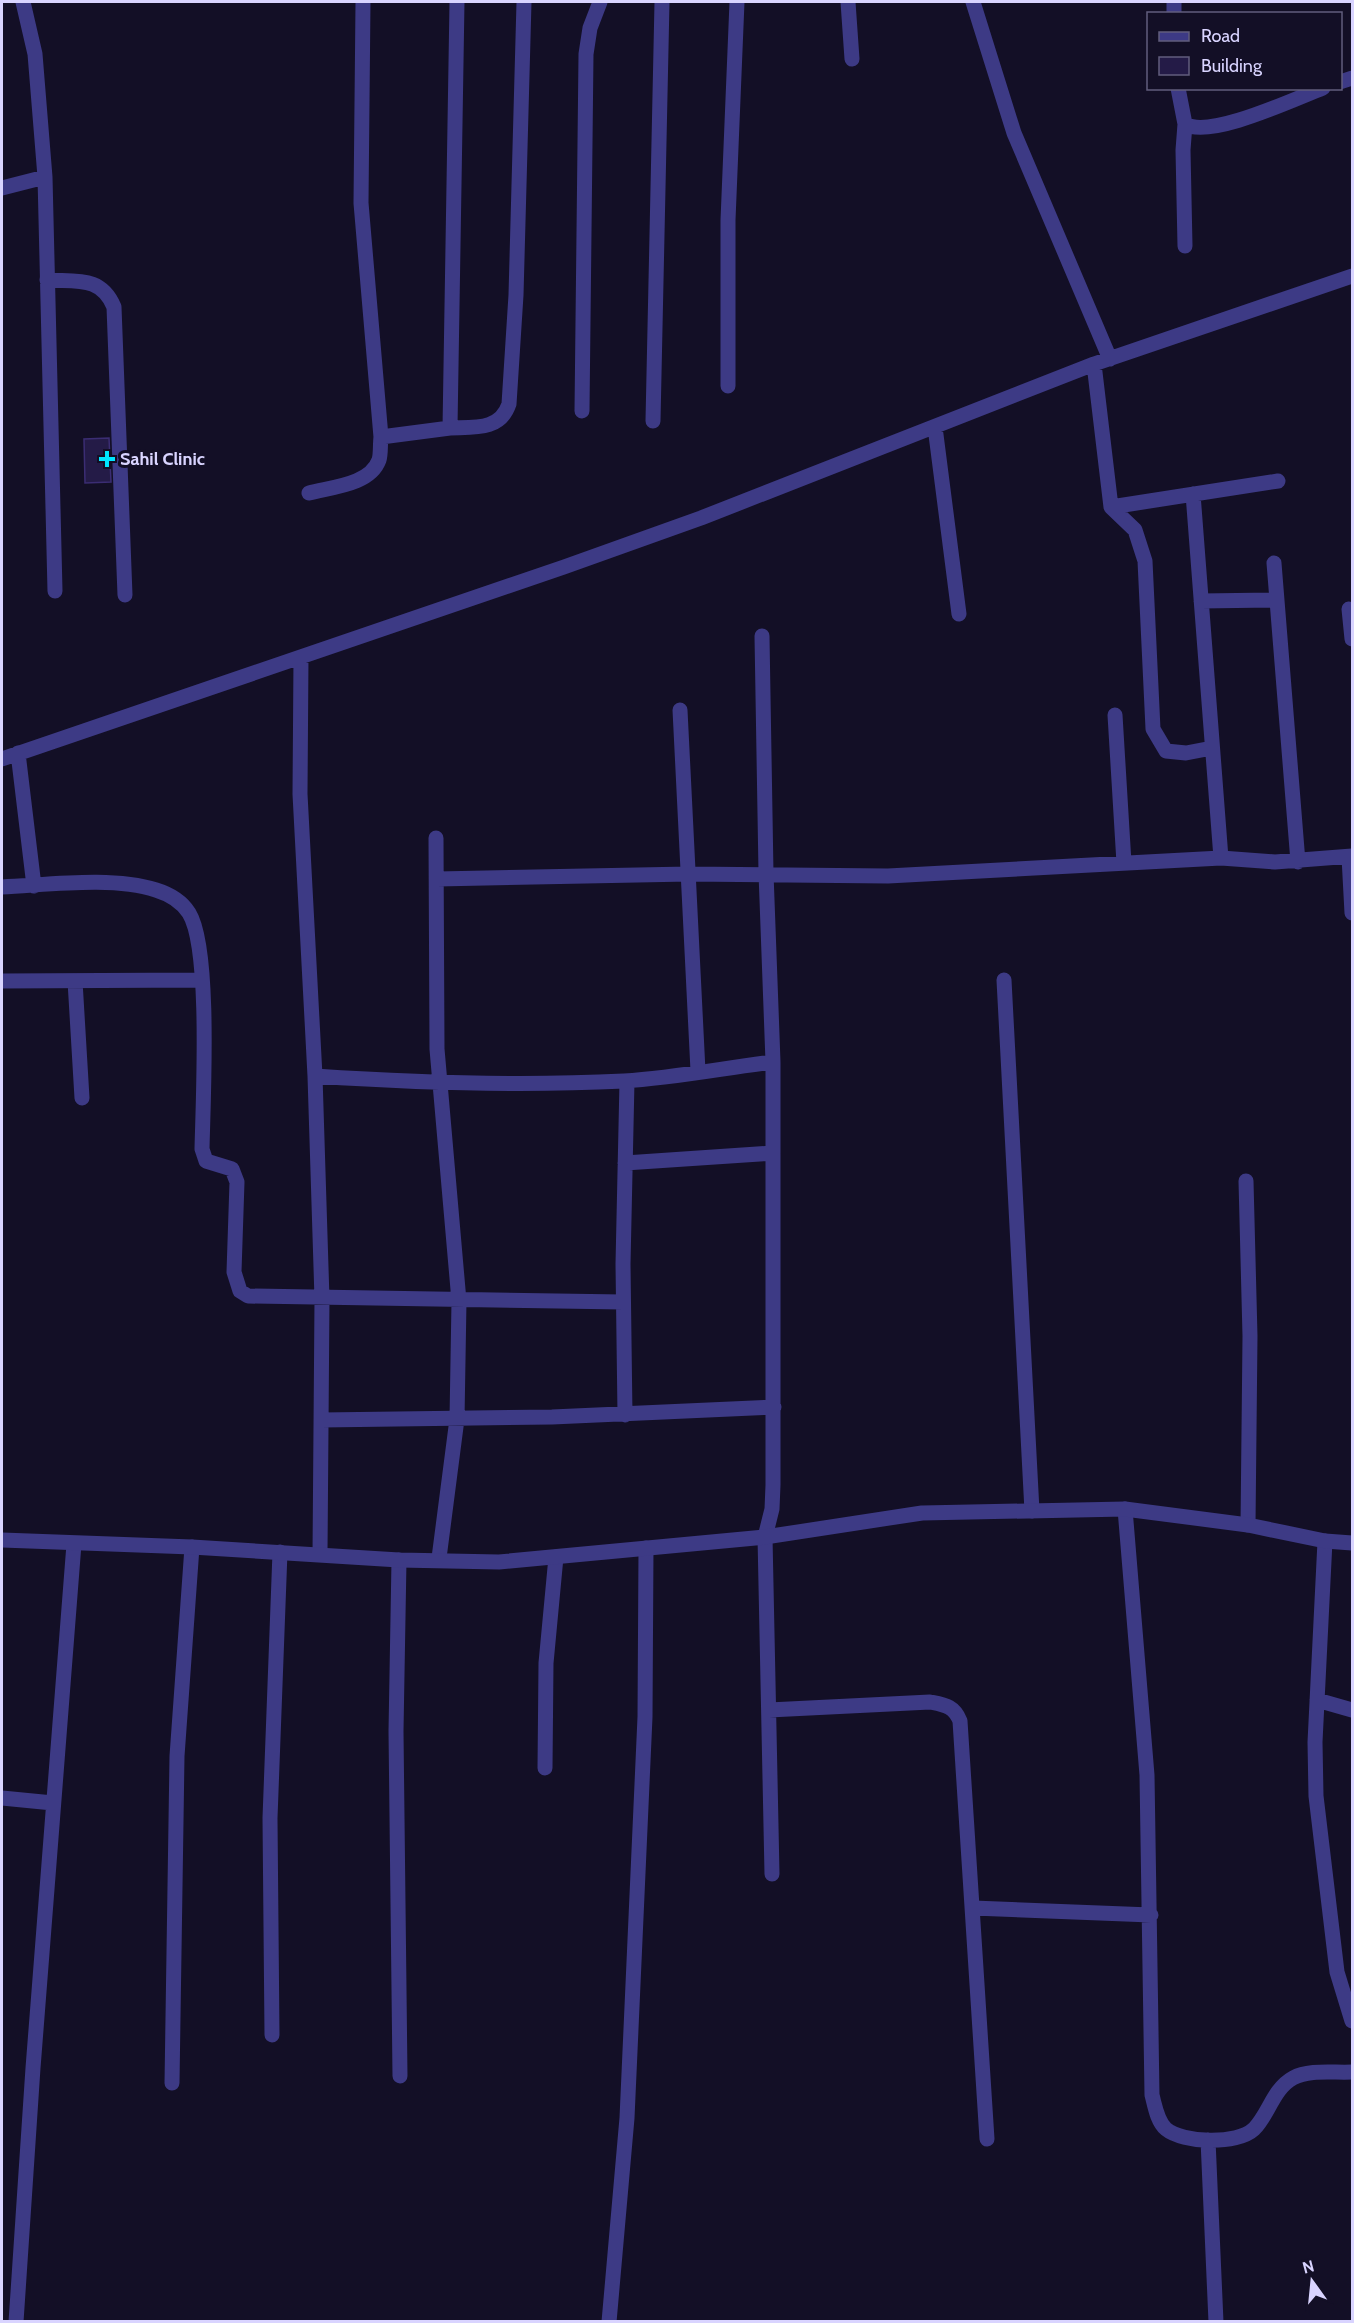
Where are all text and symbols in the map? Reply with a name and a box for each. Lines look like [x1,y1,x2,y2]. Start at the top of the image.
legend [1147,12,1342,90]
text: Road [1201,25,1240,47]
text: Building [1201,55,1263,77]
place label: Sahil Clinic [120,448,205,470]
marker: Sahil Clinic [98,450,116,468]
north arrow [1282,2251,1342,2311]
text: N [1300,2256,1316,2278]

